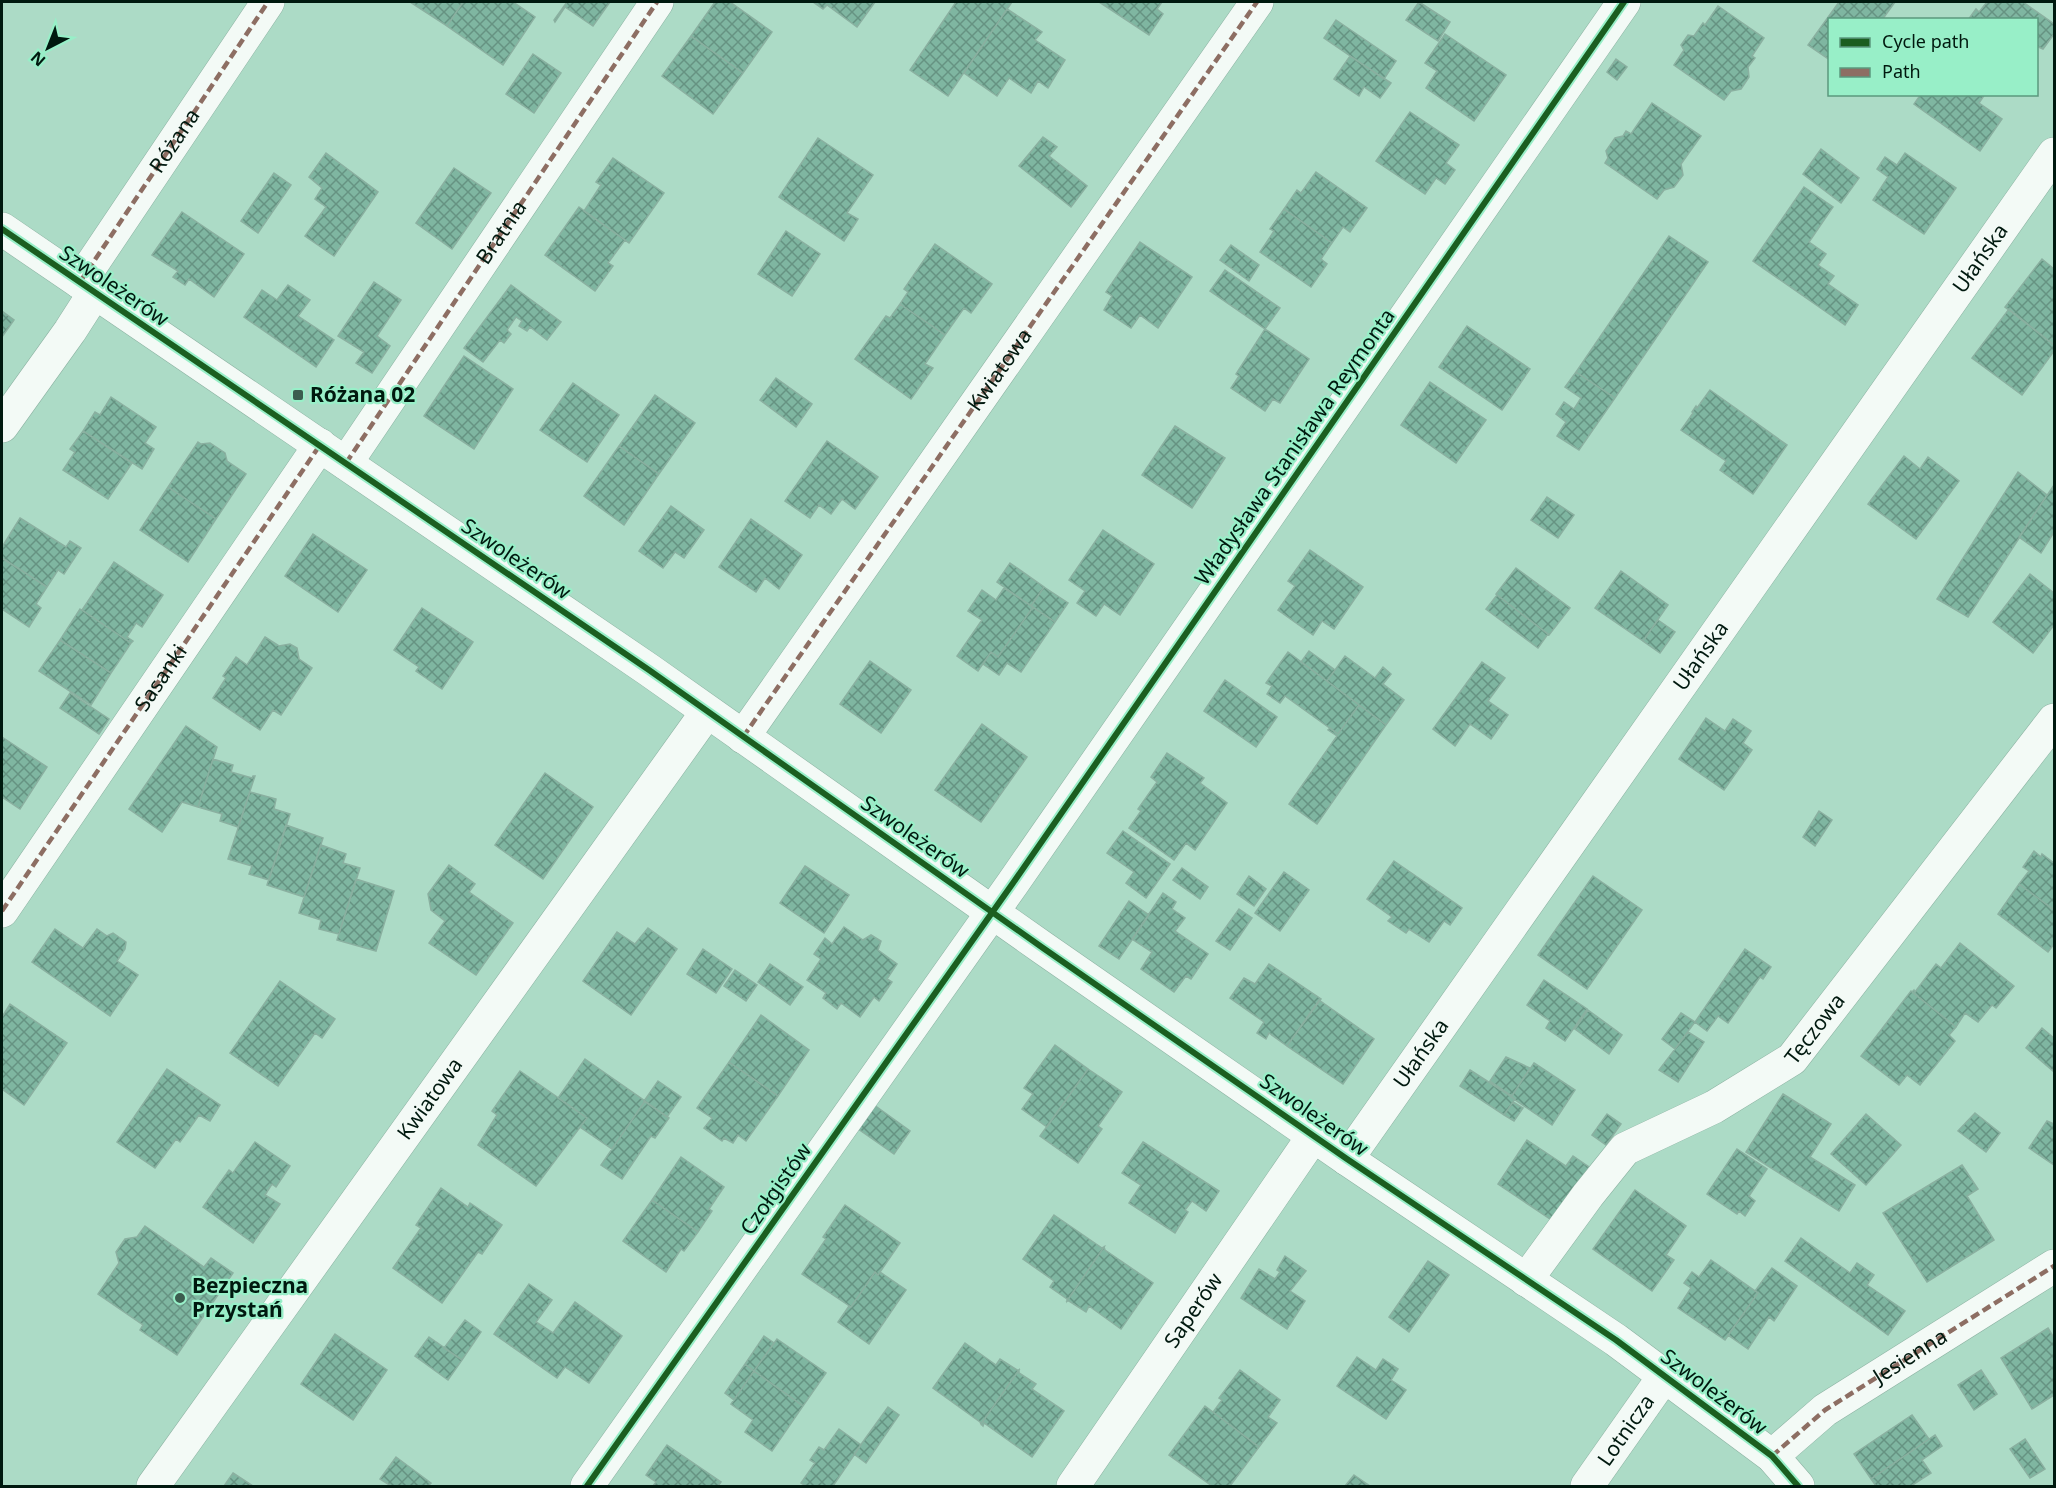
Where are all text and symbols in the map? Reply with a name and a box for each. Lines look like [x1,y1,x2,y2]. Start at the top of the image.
north arrow [18,18,78,78]
legend [1828,18,2038,96]
text: Cycle path [1882,29,1969,53]
text: N [26,47,50,72]
text: Path [1882,59,1921,83]
street label: Różana [142,103,206,178]
street label: Bratnia [469,195,532,269]
street label: Ułańska [1946,218,2014,298]
street label: Szwoleżerów [54,238,175,332]
street label: Władysława Stanisława Reymonta [1188,303,1401,590]
street label: Kwiatowa [960,322,1038,416]
place label: Różana 02 [310,380,415,408]
marker: Różana 02 [291,388,305,402]
street label: Szwoleżerów [456,511,577,605]
street label: Ułańska [1666,615,1734,696]
street label: Sasanki [127,639,193,716]
street label: Szwoleżerów [856,788,976,884]
street label: Tęczowa [1778,987,1851,1070]
street label: Ułańska [1386,1013,1454,1093]
street label: Kwiatowa [390,1052,468,1145]
street label: Szwoleżerów [1255,1066,1375,1162]
street label: Czołgistów [733,1137,817,1240]
street label: Saperów [1157,1266,1229,1353]
place label: Bezpieczna Przystań [192,1271,308,1323]
marker: Bezpieczna Przystań [173,1291,187,1305]
street label: Jesienna [1866,1322,1952,1390]
street label: Szwoleżerów [1656,1342,1774,1441]
street label: Lotnicza [1590,1388,1660,1471]

